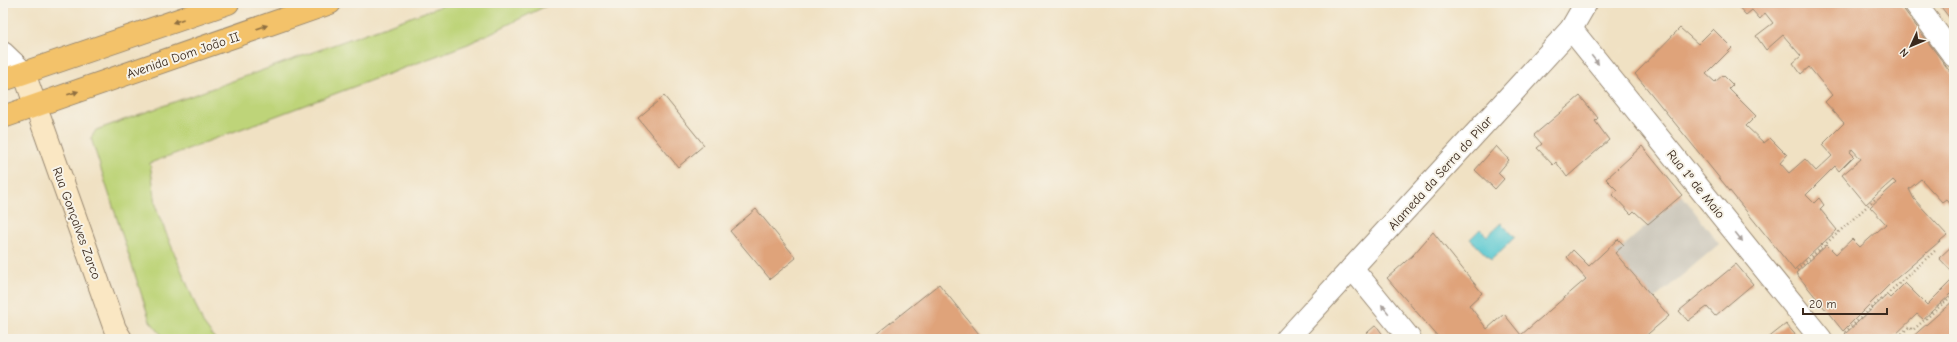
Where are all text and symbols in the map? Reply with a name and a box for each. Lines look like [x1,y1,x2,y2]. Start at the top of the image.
one-way arrow [172,18,184,24]
one-way arrow [256,24,268,30]
north arrow [1891,26,1931,66]
street label: Avenida Dom João II [125,29,241,81]
text: N [1897,45,1911,60]
one-way arrow [1591,55,1599,65]
one-way arrow [67,90,79,96]
street label: Alameda da Serra do Pilar [1385,112,1496,233]
street label: Rua 1º de Maio [1664,147,1728,221]
street label: Rua Gonçalves Zarco [50,165,104,281]
one-way arrow [1734,232,1743,243]
scale bar [1803,290,1887,316]
text: 20 m [1809,297,1837,311]
one-way arrow [1381,303,1389,314]

